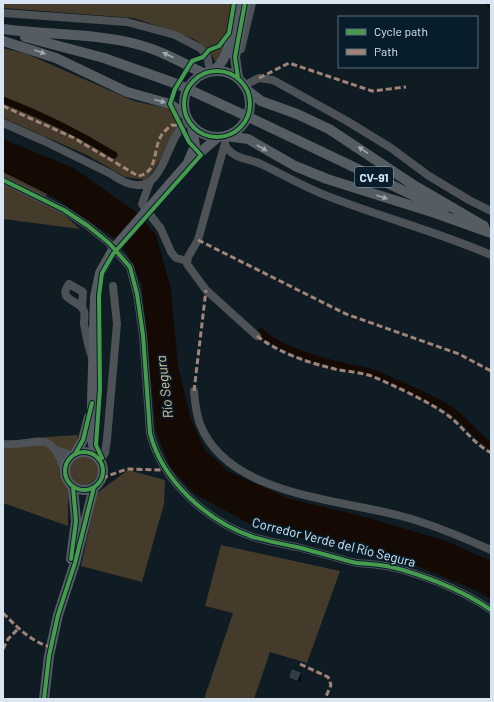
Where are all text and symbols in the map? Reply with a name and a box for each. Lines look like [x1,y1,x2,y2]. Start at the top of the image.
legend [338,16,478,68]
text: Cycle path [374,24,428,38]
text: Path [374,44,398,58]
one-way arrow [35,50,47,56]
one-way arrow [162,52,174,58]
one-way arrow [154,99,166,105]
one-way arrow [256,144,268,151]
one-way arrow [358,146,368,154]
road number: CV-91 [355,167,393,187]
one-way arrow [376,194,388,200]
water label: Río Segura [152,355,176,419]
street label: Corredor Verde del Río Segura [251,514,417,570]

